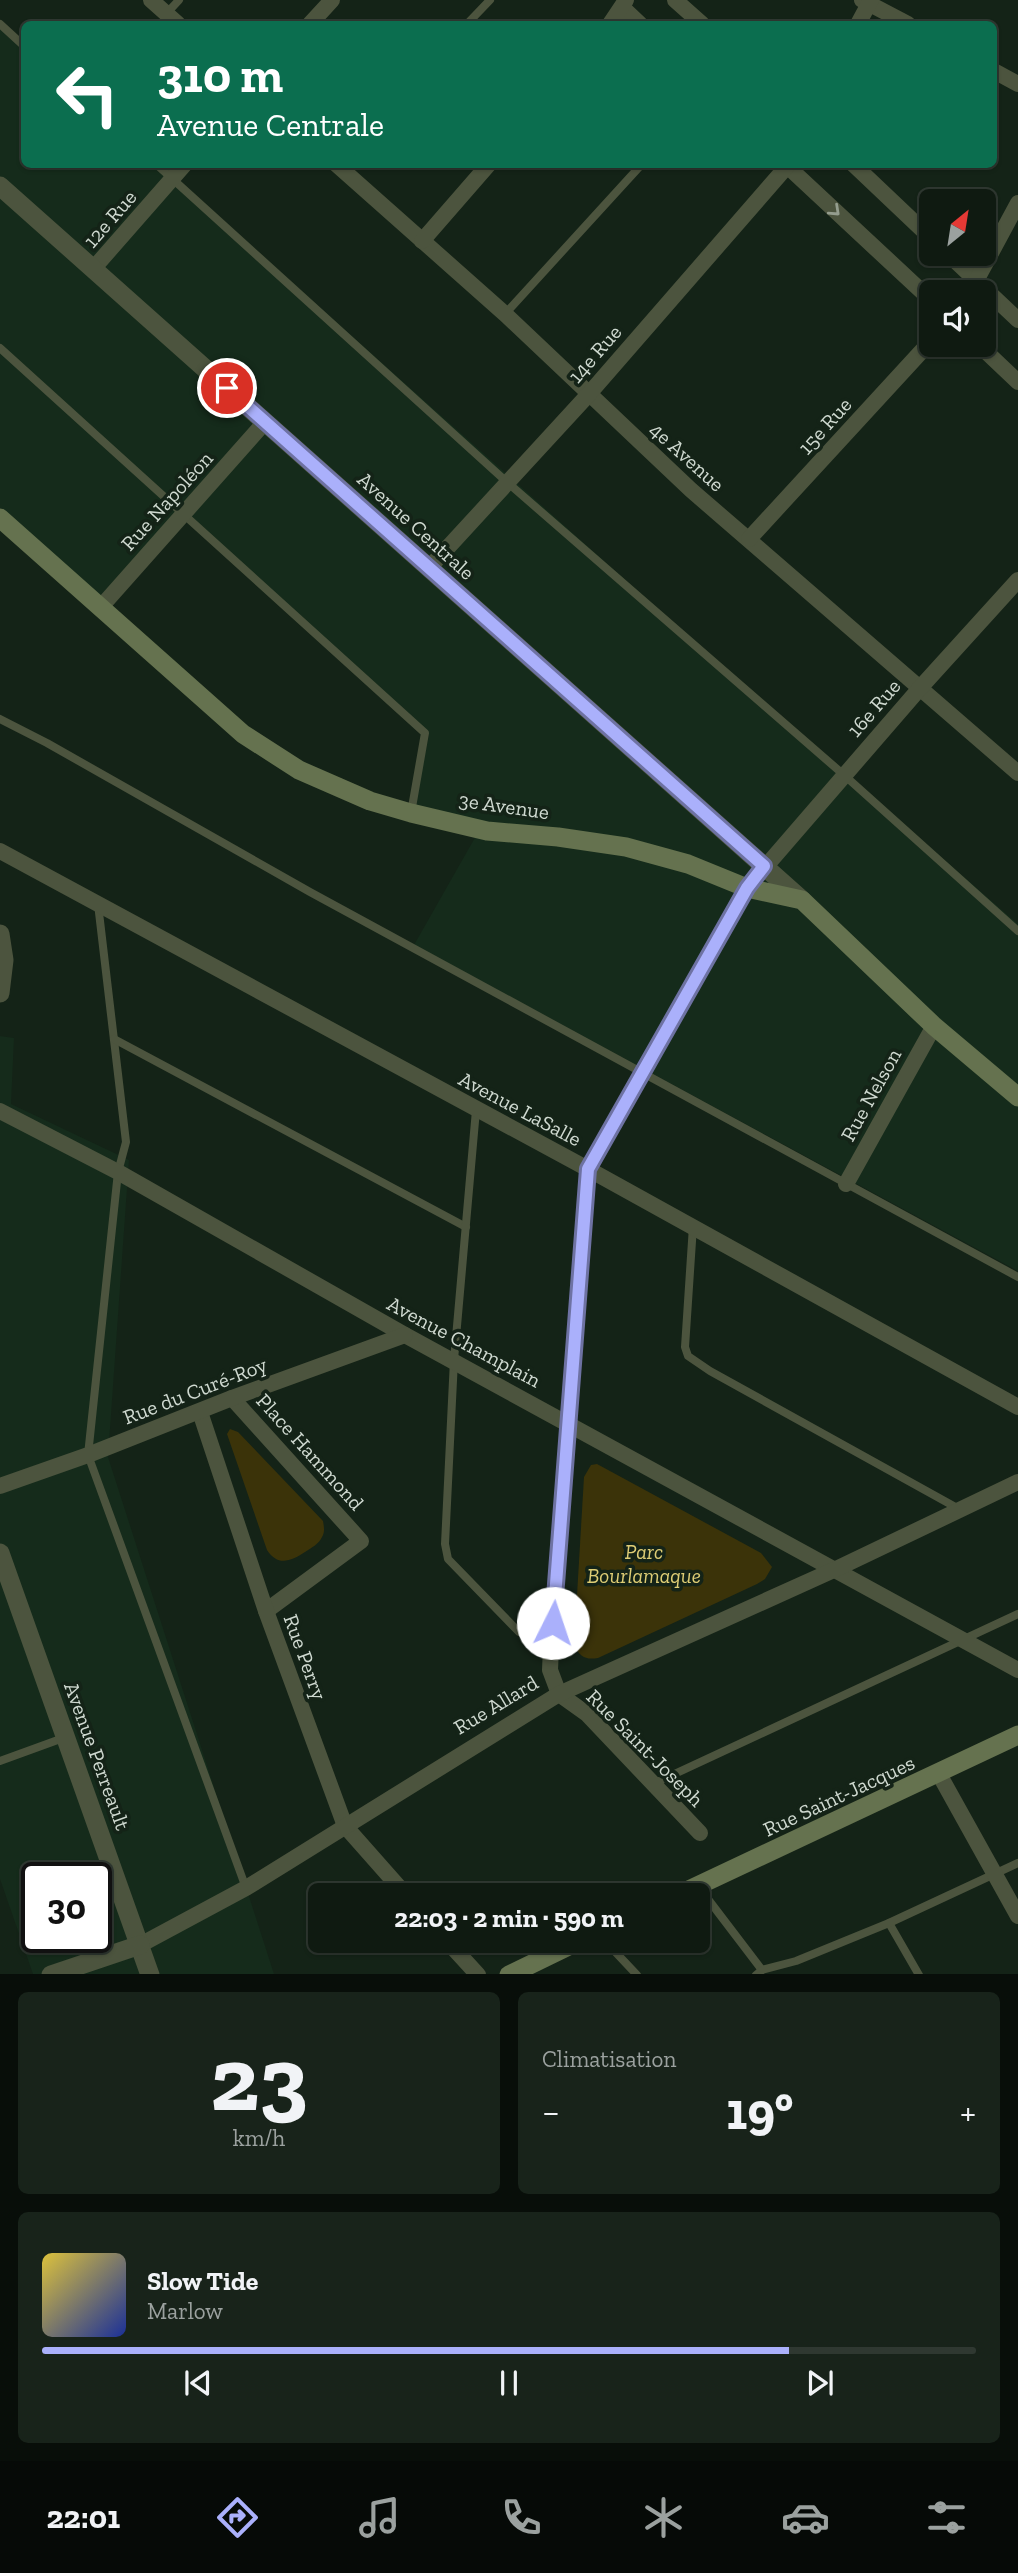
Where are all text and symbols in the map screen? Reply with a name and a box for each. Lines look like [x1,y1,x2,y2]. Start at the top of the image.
text: 310 m [157,46,283,105]
icon: left [42,49,133,140]
text: Avenue Centrale [157,106,384,144]
street label: 12e Rue [78,185,141,253]
north arrow [919,189,996,266]
map controls [919,189,996,357]
one-way arrow [827,203,840,215]
button: sound [919,280,996,357]
street label: 14e Rue [563,319,627,388]
pin [197,358,257,418]
icon: arrive [208,369,246,407]
street label: 15e Rue [793,392,857,459]
street label: 4e Avenue [645,417,730,497]
street label: Rue Napoléon [115,446,218,556]
street label: Avenue Centrale [353,466,480,585]
street label: 16e Rue [842,674,906,742]
street label: 3e Avenue [457,787,551,824]
street label: Rue Nelson [835,1044,906,1145]
street label: Avenue LaSalle [455,1066,586,1151]
street label: Avenue Champlain [383,1291,545,1393]
street label: Rue du Curé-Roy [119,1352,271,1429]
street label: Place Hammond [251,1388,370,1516]
park label: Parc Bourlamaque [587,1539,701,1588]
position arrow [516,1586,590,1660]
street label: Rue Perry [278,1611,333,1703]
street label: Rue Allard [449,1669,543,1740]
street label: Avenue Perreault [59,1678,136,1833]
street label: Rue Saint-Joseph [581,1684,709,1812]
street label: Rue Saint-Jacques [759,1749,919,1842]
speed limit sign: 30 [21,1862,112,1953]
text: 22:03 · 2 min · 590 m [394,1902,624,1934]
text: 23 [210,2024,308,2133]
text: Climatisation [542,2045,676,2073]
text: 19° [726,2080,793,2142]
text: − [542,2089,560,2135]
text: + [960,2089,976,2135]
text: km/h [233,2124,285,2152]
text: Slow Tide [147,2265,258,2297]
text: Marlow [147,2297,223,2325]
icon: previous [179,2364,217,2402]
icon: pause [490,2364,528,2402]
icon: next [801,2364,839,2402]
icon: directions [213,2493,262,2542]
icon: music [355,2493,404,2542]
icon: phone [497,2493,546,2542]
icon: climate [639,2493,688,2542]
icon: car [781,2493,830,2542]
icon: filters [922,2493,971,2542]
text: 22:01 [46,2498,120,2536]

